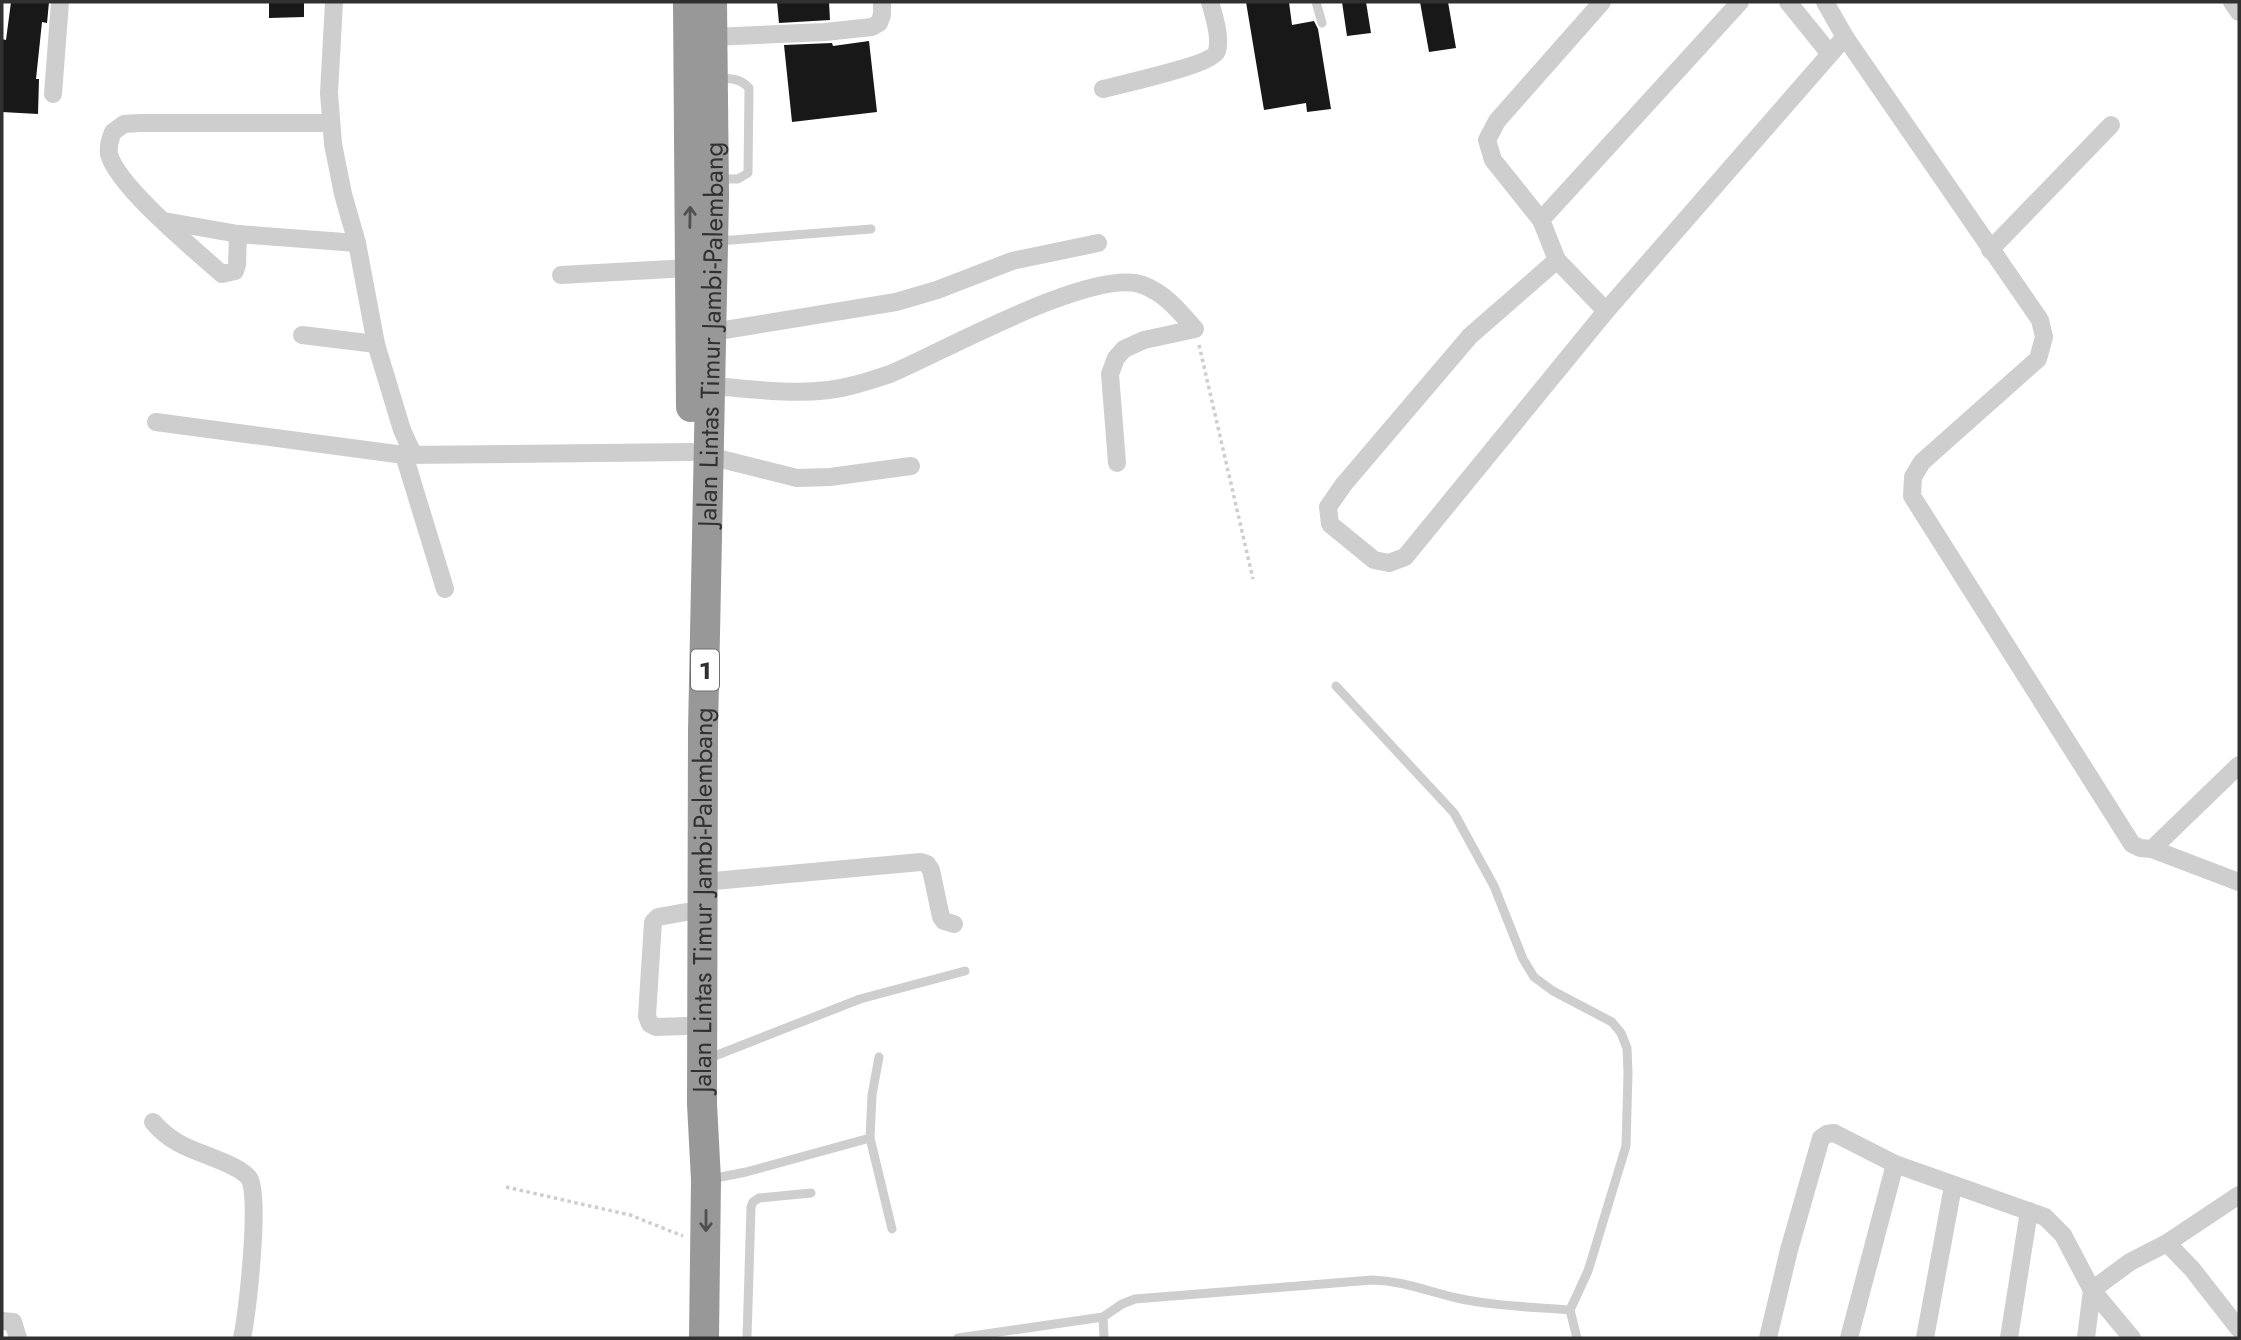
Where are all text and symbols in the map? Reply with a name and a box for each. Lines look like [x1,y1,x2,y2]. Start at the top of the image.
street label: Jalan Lintas Timur Jambi-Palembang [688,142,733,530]
one-way arrow [683,205,696,228]
road number: 1 [691,650,719,690]
street label: Jalan Lintas Timur Jambi-Palembang [683,707,722,1096]
one-way arrow [699,1210,713,1233]

